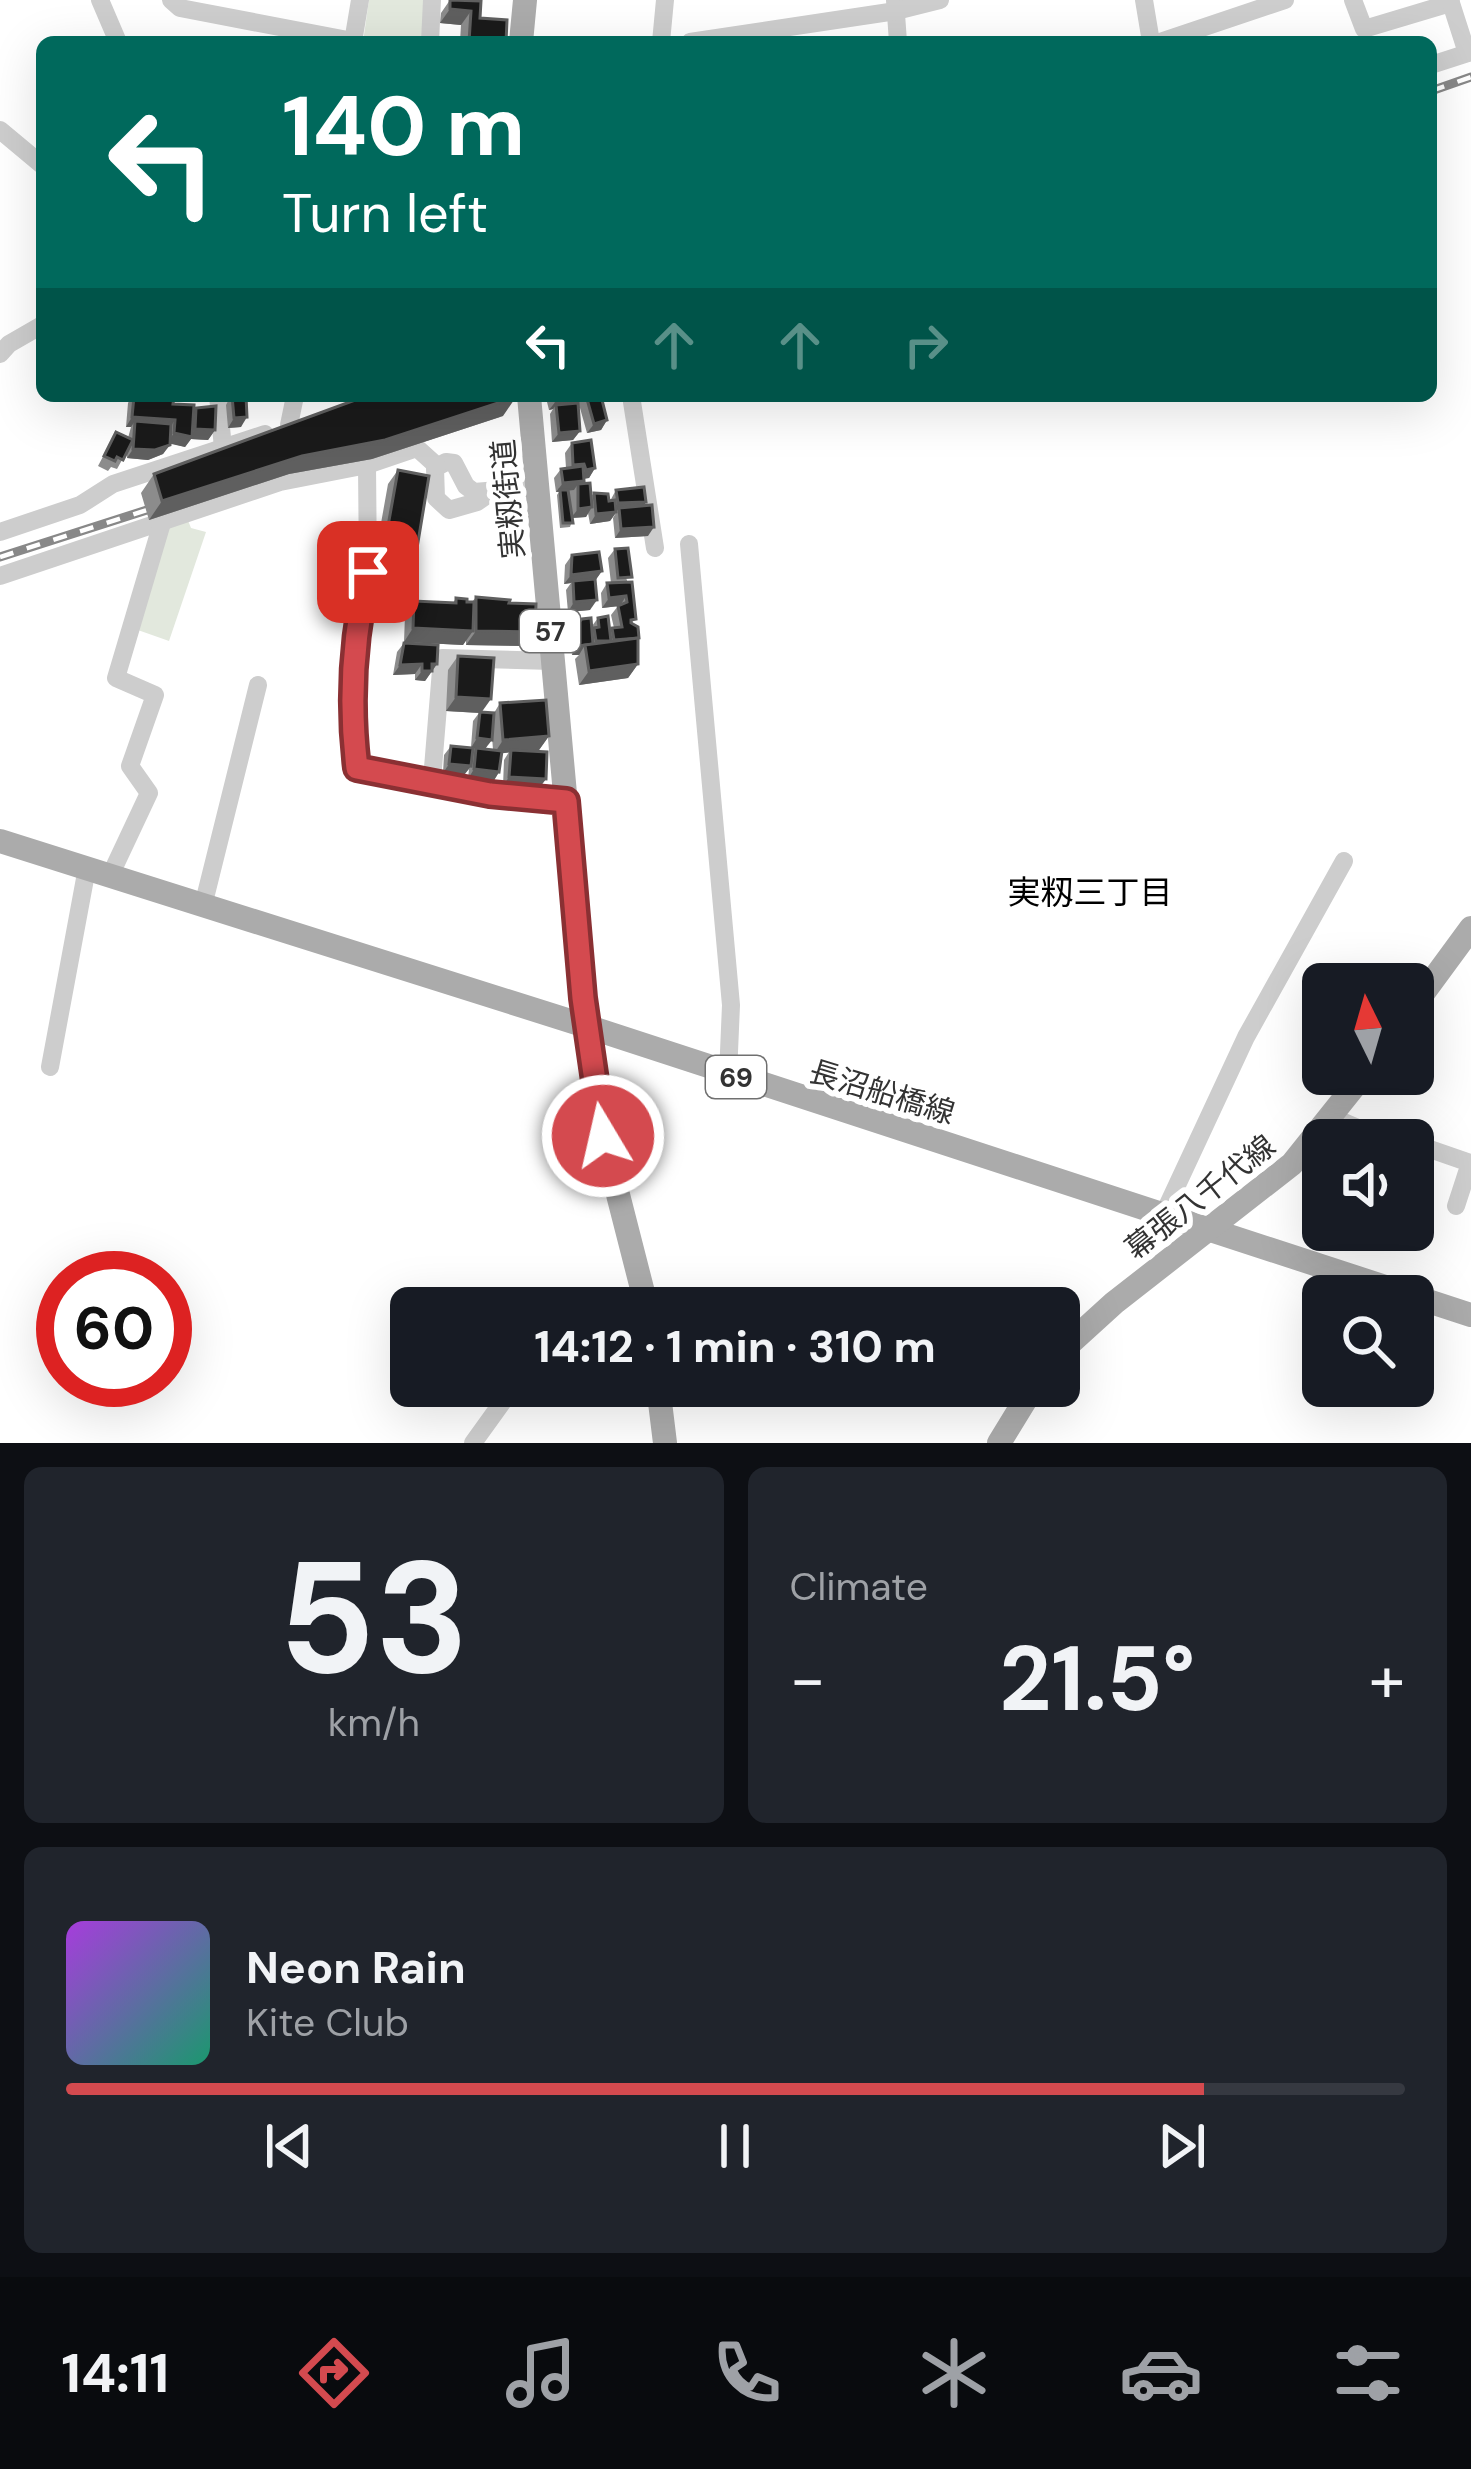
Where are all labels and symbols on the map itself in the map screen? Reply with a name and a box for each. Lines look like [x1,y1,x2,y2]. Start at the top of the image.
street label: 実籾街道 [483,438,533,560]
pin [317,521,419,623]
road number: 57 [520,610,580,652]
district label: 実籾三丁目 [1008,871,1173,914]
north arrow [1302,963,1434,1095]
street label: 長沼船橋線 [805,1051,959,1133]
road number: 69 [706,1056,766,1098]
position arrow [540,1073,666,1199]
street label: 幕張八千代線 [1117,1126,1283,1268]
speed limit sign: 60 [36,1251,192,1407]

